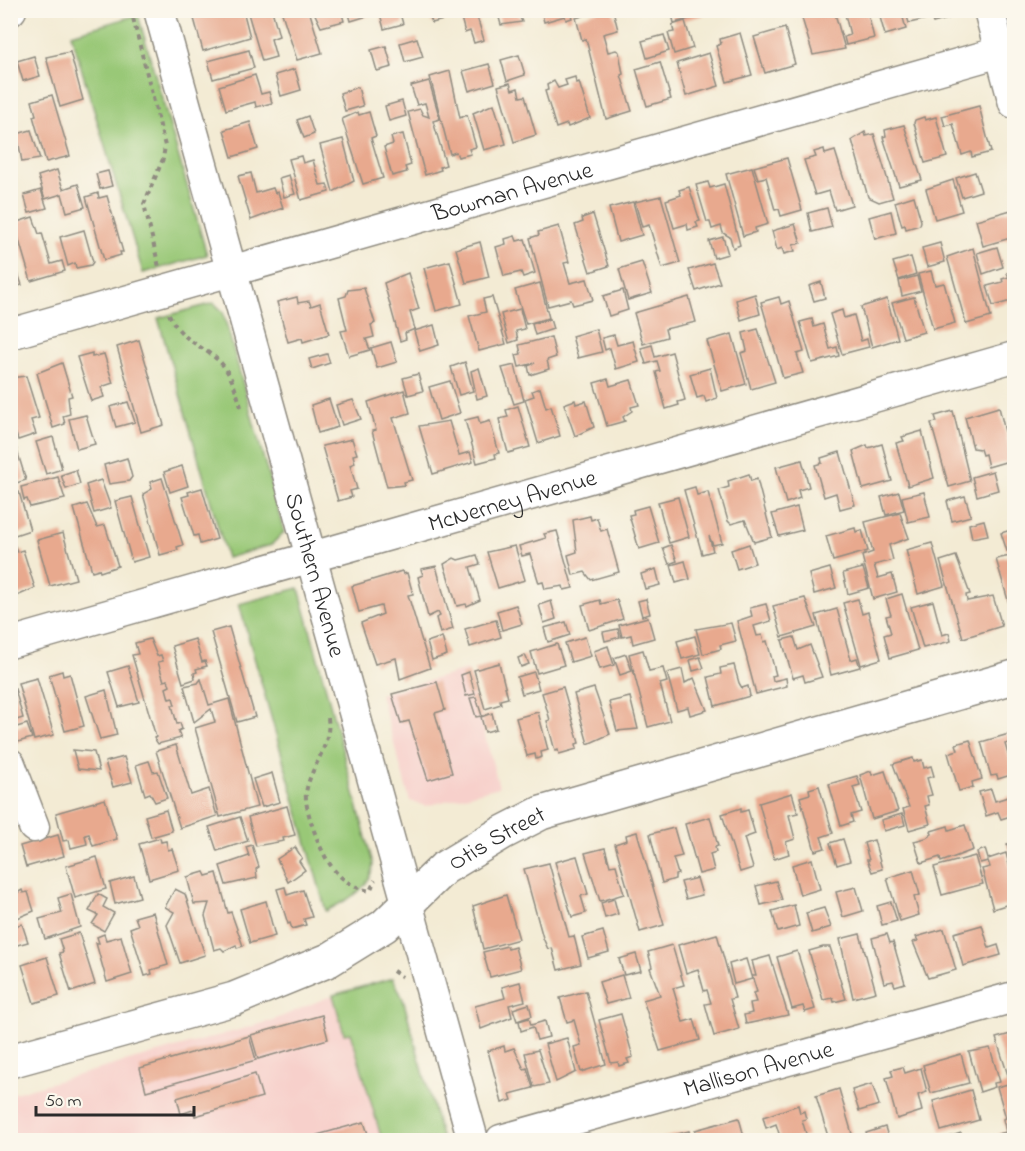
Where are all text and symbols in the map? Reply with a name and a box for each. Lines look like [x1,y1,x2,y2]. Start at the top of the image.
street label: Bowman Avenue [427,154,597,233]
street label: McNerney Avenue [425,462,601,543]
street label: Southern Avenue [274,489,353,662]
street label: Otis Street [442,798,553,881]
street label: Mallison Avenue [680,1033,838,1108]
scale bar [36,1079,194,1117]
text: 50 m [45,1089,82,1115]

